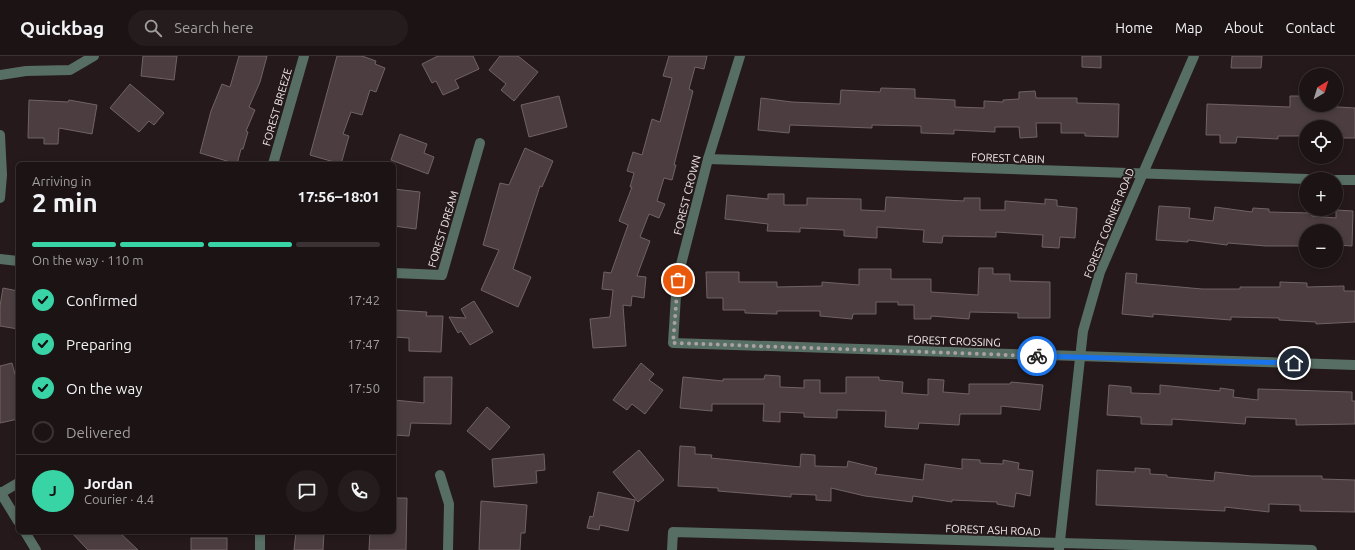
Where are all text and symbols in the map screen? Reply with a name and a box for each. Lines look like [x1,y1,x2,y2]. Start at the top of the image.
search box [128,10,408,46]
text: Quickbag [20,17,104,39]
icon: search [142,17,164,39]
text: Search here [174,19,254,36]
text: Home [1115,20,1153,36]
text: Map [1175,20,1203,36]
text: About [1225,20,1264,36]
text: Contact [1286,20,1335,36]
street label: FOREST BREEZE [260,67,294,147]
north arrow [1299,68,1343,112]
map controls [1299,68,1343,268]
button: locate [1299,120,1343,164]
street label: FOREST CABIN [971,151,1045,165]
street label: FOREST CROWN [671,154,703,236]
street label: FOREST CORNER ROAD [1081,166,1137,280]
button: + [1299,172,1343,216]
text: Arriving in [32,174,91,188]
text: 2 min [32,188,98,217]
text: 17:56–18:01 [297,188,380,205]
street label: FOREST DREAM [426,189,460,269]
button: − [1299,224,1343,268]
text: On the way · 110 m [32,253,144,267]
pin [661,263,695,297]
icon: bag [667,269,689,291]
icon: check [32,289,54,311]
text: Confirmed [66,292,138,309]
text: 17:42 [347,293,380,307]
icon: check [32,333,54,355]
street label: FOREST CROSSING [907,333,1001,349]
text: Preparing [66,336,132,353]
courier [1017,336,1057,376]
text: 17:47 [347,337,380,351]
icon: bike [1026,345,1048,367]
pin [1277,346,1311,380]
icon: home [1283,352,1305,374]
icon: check [32,377,54,399]
text: On the way [66,380,142,397]
text: 17:50 [347,381,380,395]
text: Delivered [66,424,131,441]
button: chat [286,470,328,512]
button: phone [338,470,380,512]
text: Jordan [84,475,133,492]
text: J [49,482,57,499]
text: Courier · 4.4 [84,492,154,506]
street label: FOREST ASH ROAD [945,522,1041,538]

